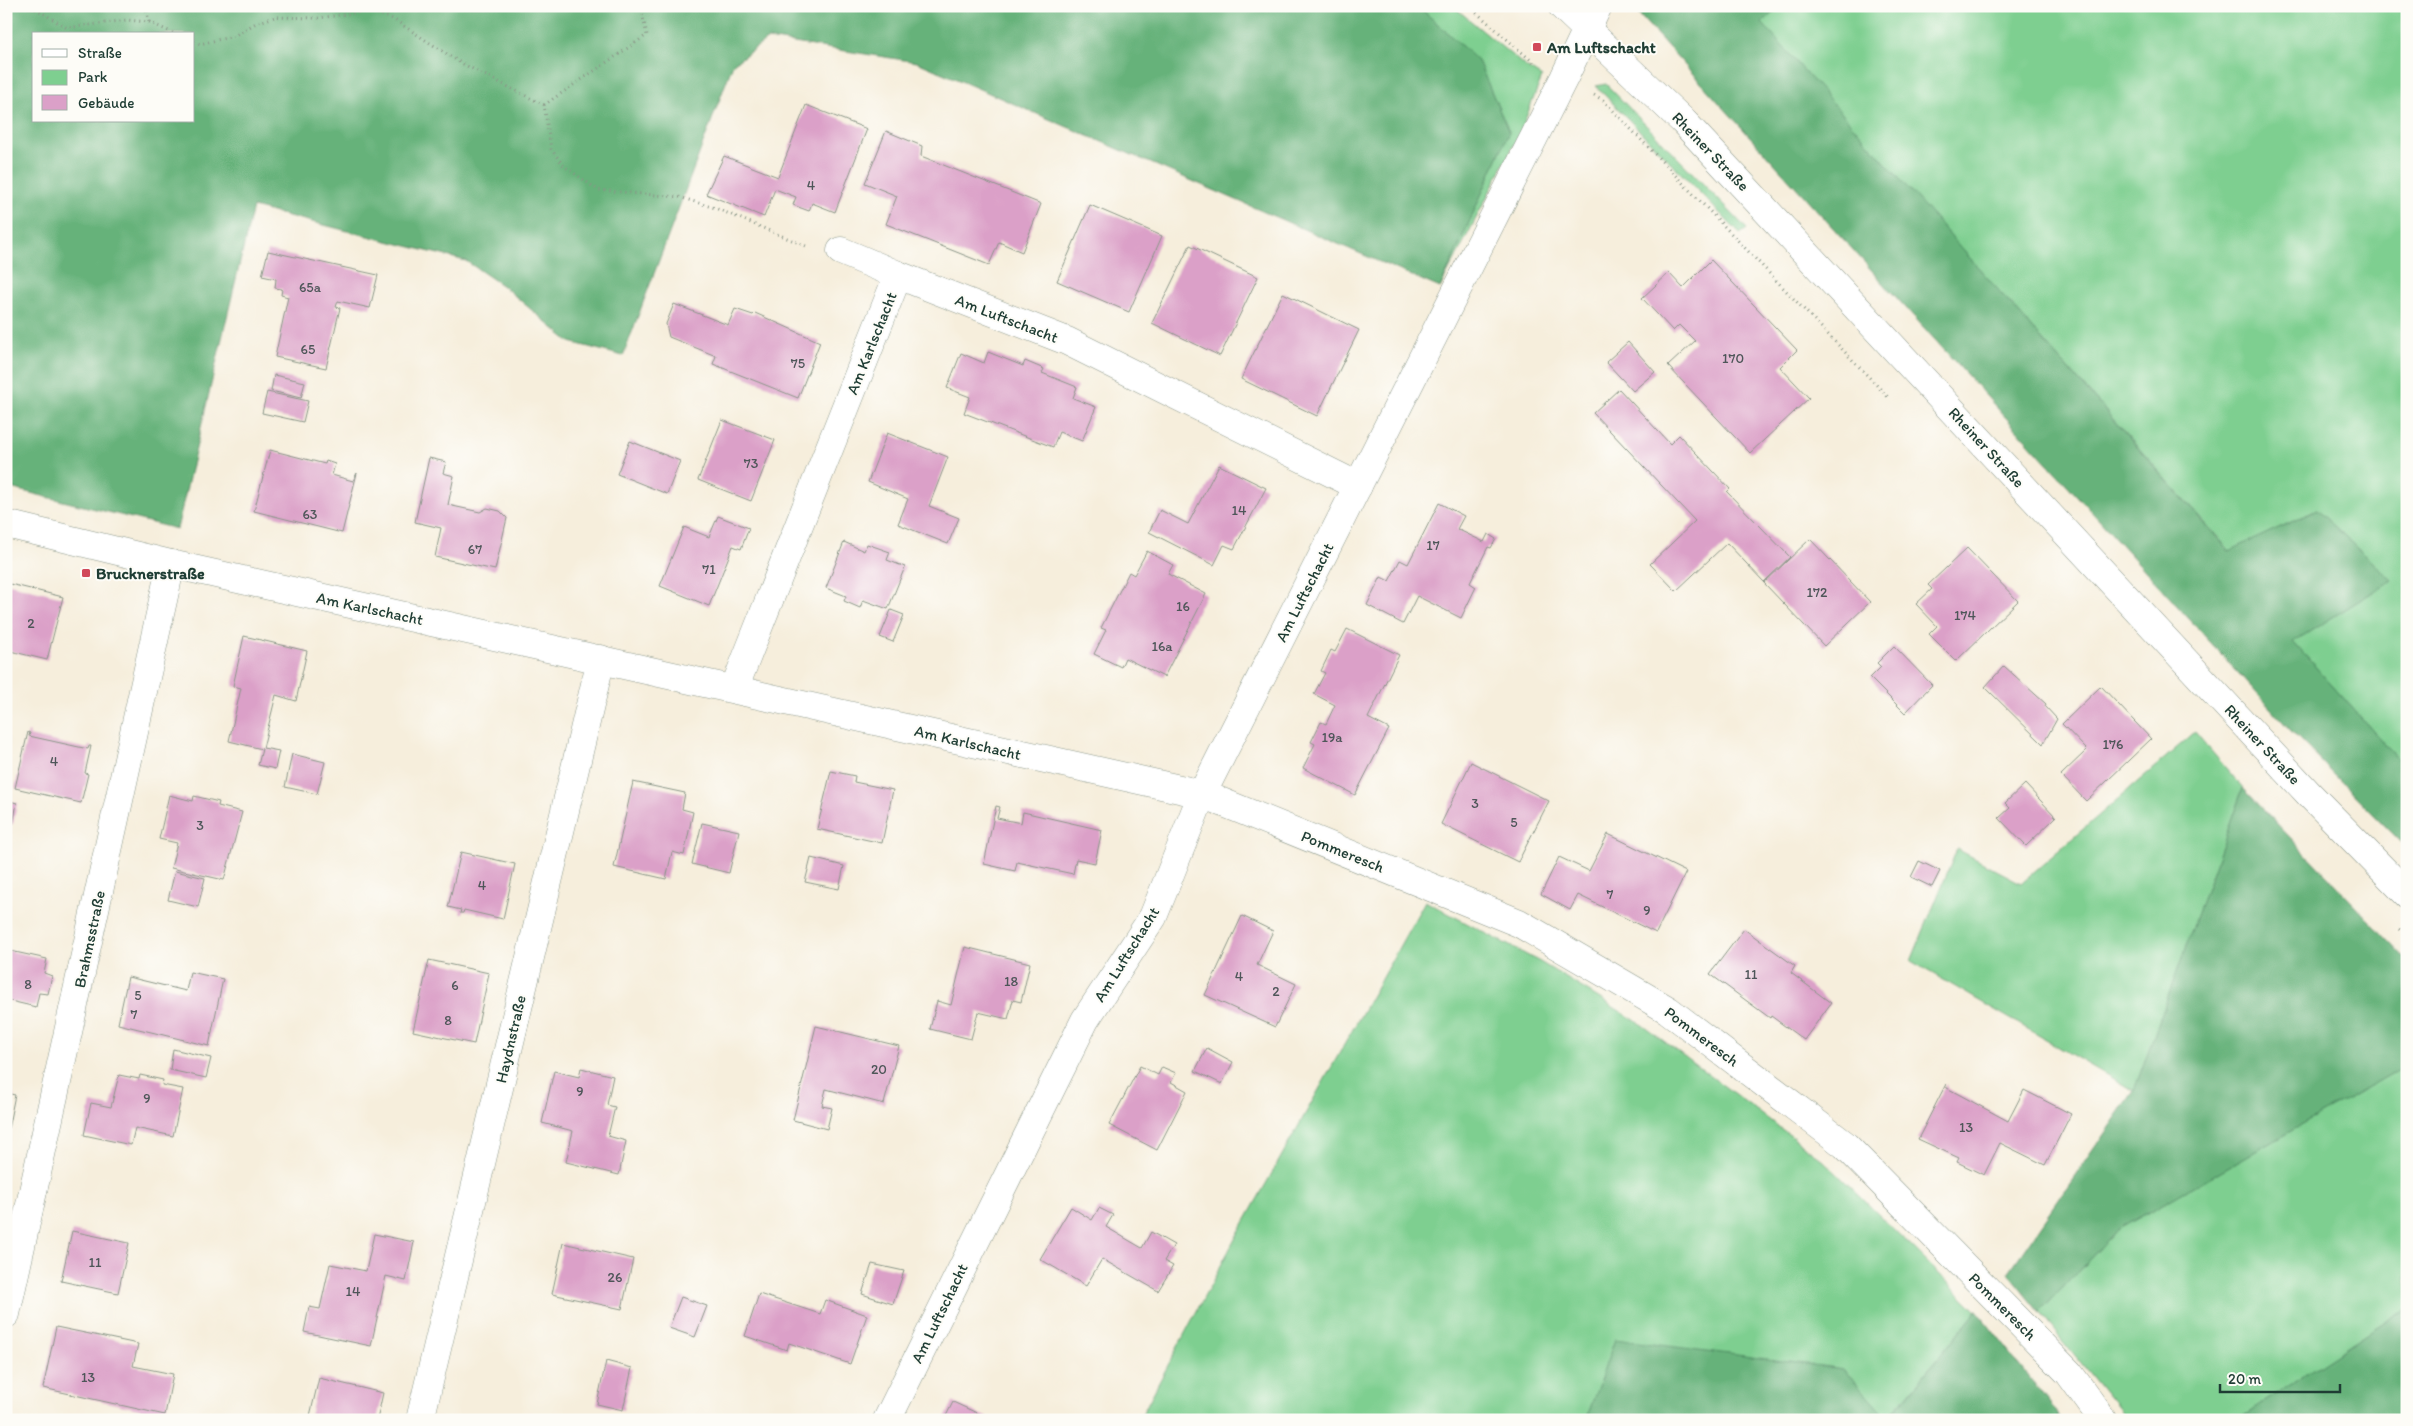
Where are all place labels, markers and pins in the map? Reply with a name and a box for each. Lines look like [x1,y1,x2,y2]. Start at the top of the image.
place label: Am Luftschacht [1546,38,1656,57]
marker: Am Luftschacht [1531,41,1543,53]
place label: Brucknerstraße [96,564,205,583]
marker: Brucknerstraße [80,567,92,579]

